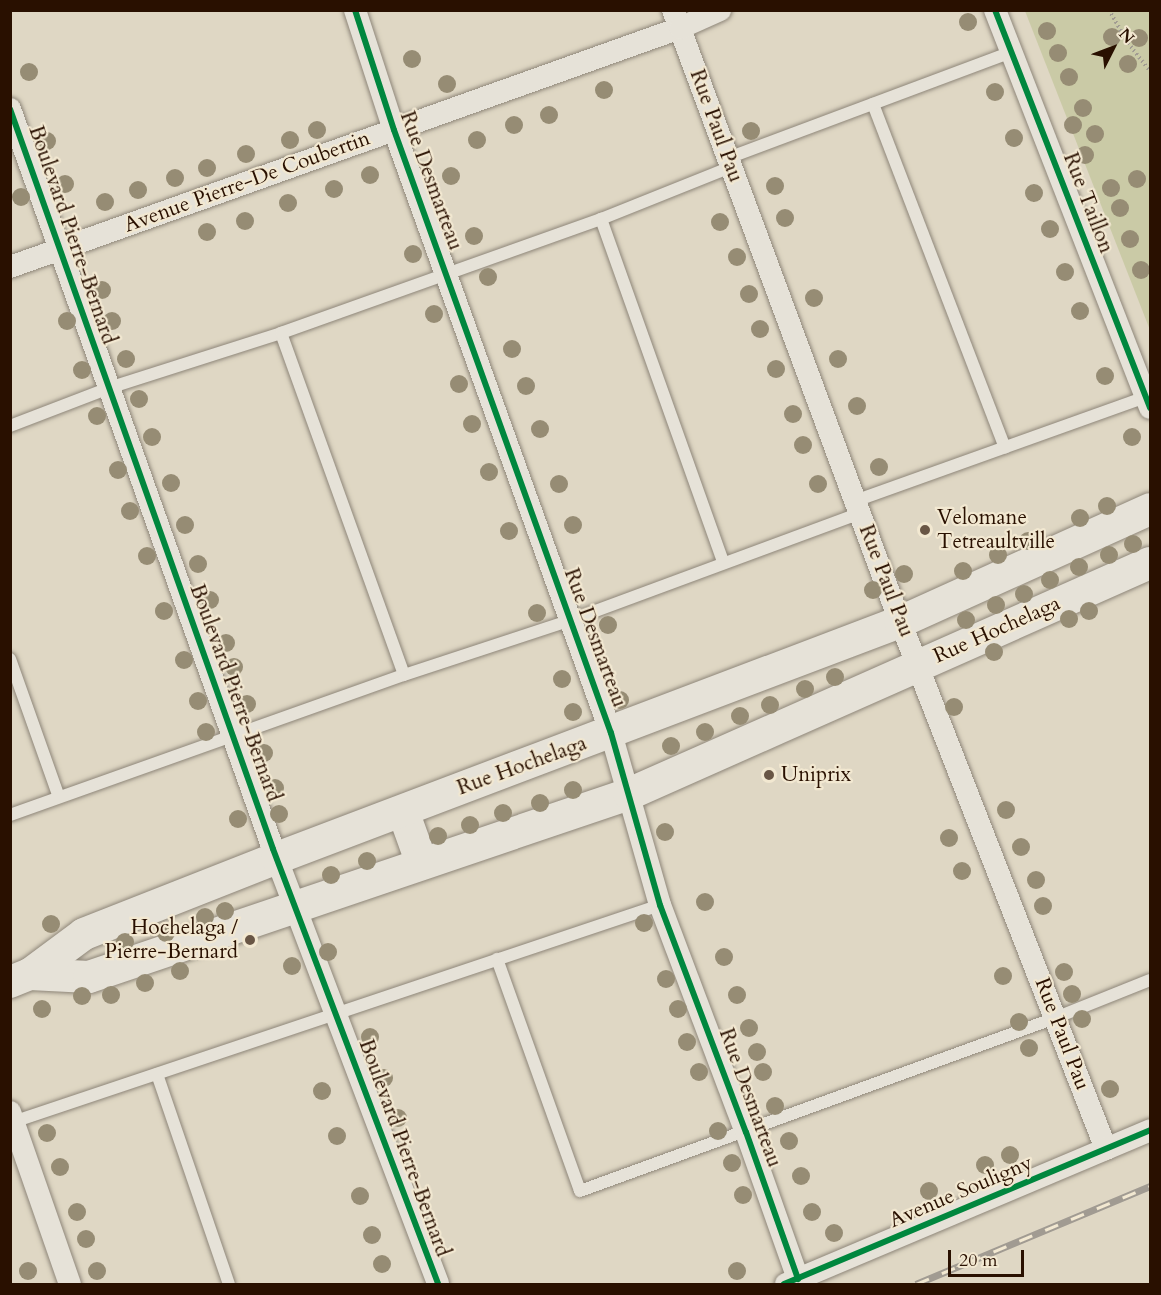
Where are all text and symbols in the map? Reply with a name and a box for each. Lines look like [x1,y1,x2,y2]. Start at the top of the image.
north arrow [1083,18,1143,78]
text: N [1114,23,1139,48]
street label: Rue Paul Pau [684,66,748,186]
street label: Rue Desmarteau [394,108,468,254]
street label: Boulevard Pierre-Bernard [23,122,121,348]
street label: Avenue Pierre-De Coubertin [121,126,373,238]
street label: Rue Taillon [1057,149,1119,257]
place label: Velomane Tetreaultville [937,505,1055,555]
street label: Rue Paul Pau [853,521,919,641]
marker: Velomane Tetreaultville [918,523,932,537]
street label: Rue Desmarteau [558,565,632,711]
street label: Boulevard Pierre-Bernard [184,581,286,805]
street label: Rue Hochelaga [930,591,1064,669]
street label: Rue Hochelaga [454,731,590,801]
place label: Uniprix [781,762,851,788]
marker: Uniprix [762,768,776,782]
place label: Hochelaga / Pierre-Bernard [105,915,238,965]
marker: Hochelaga / Pierre-Bernard [243,933,257,947]
street label: Rue Paul Pau [1029,974,1095,1094]
street label: Rue Desmarteau [713,1025,787,1171]
street label: Boulevard Pierre-Bernard [353,1036,455,1260]
street label: Avenue Souligny [886,1150,1036,1234]
scale bar [951,1238,1028,1276]
text: 20 m [959,1248,998,1273]

